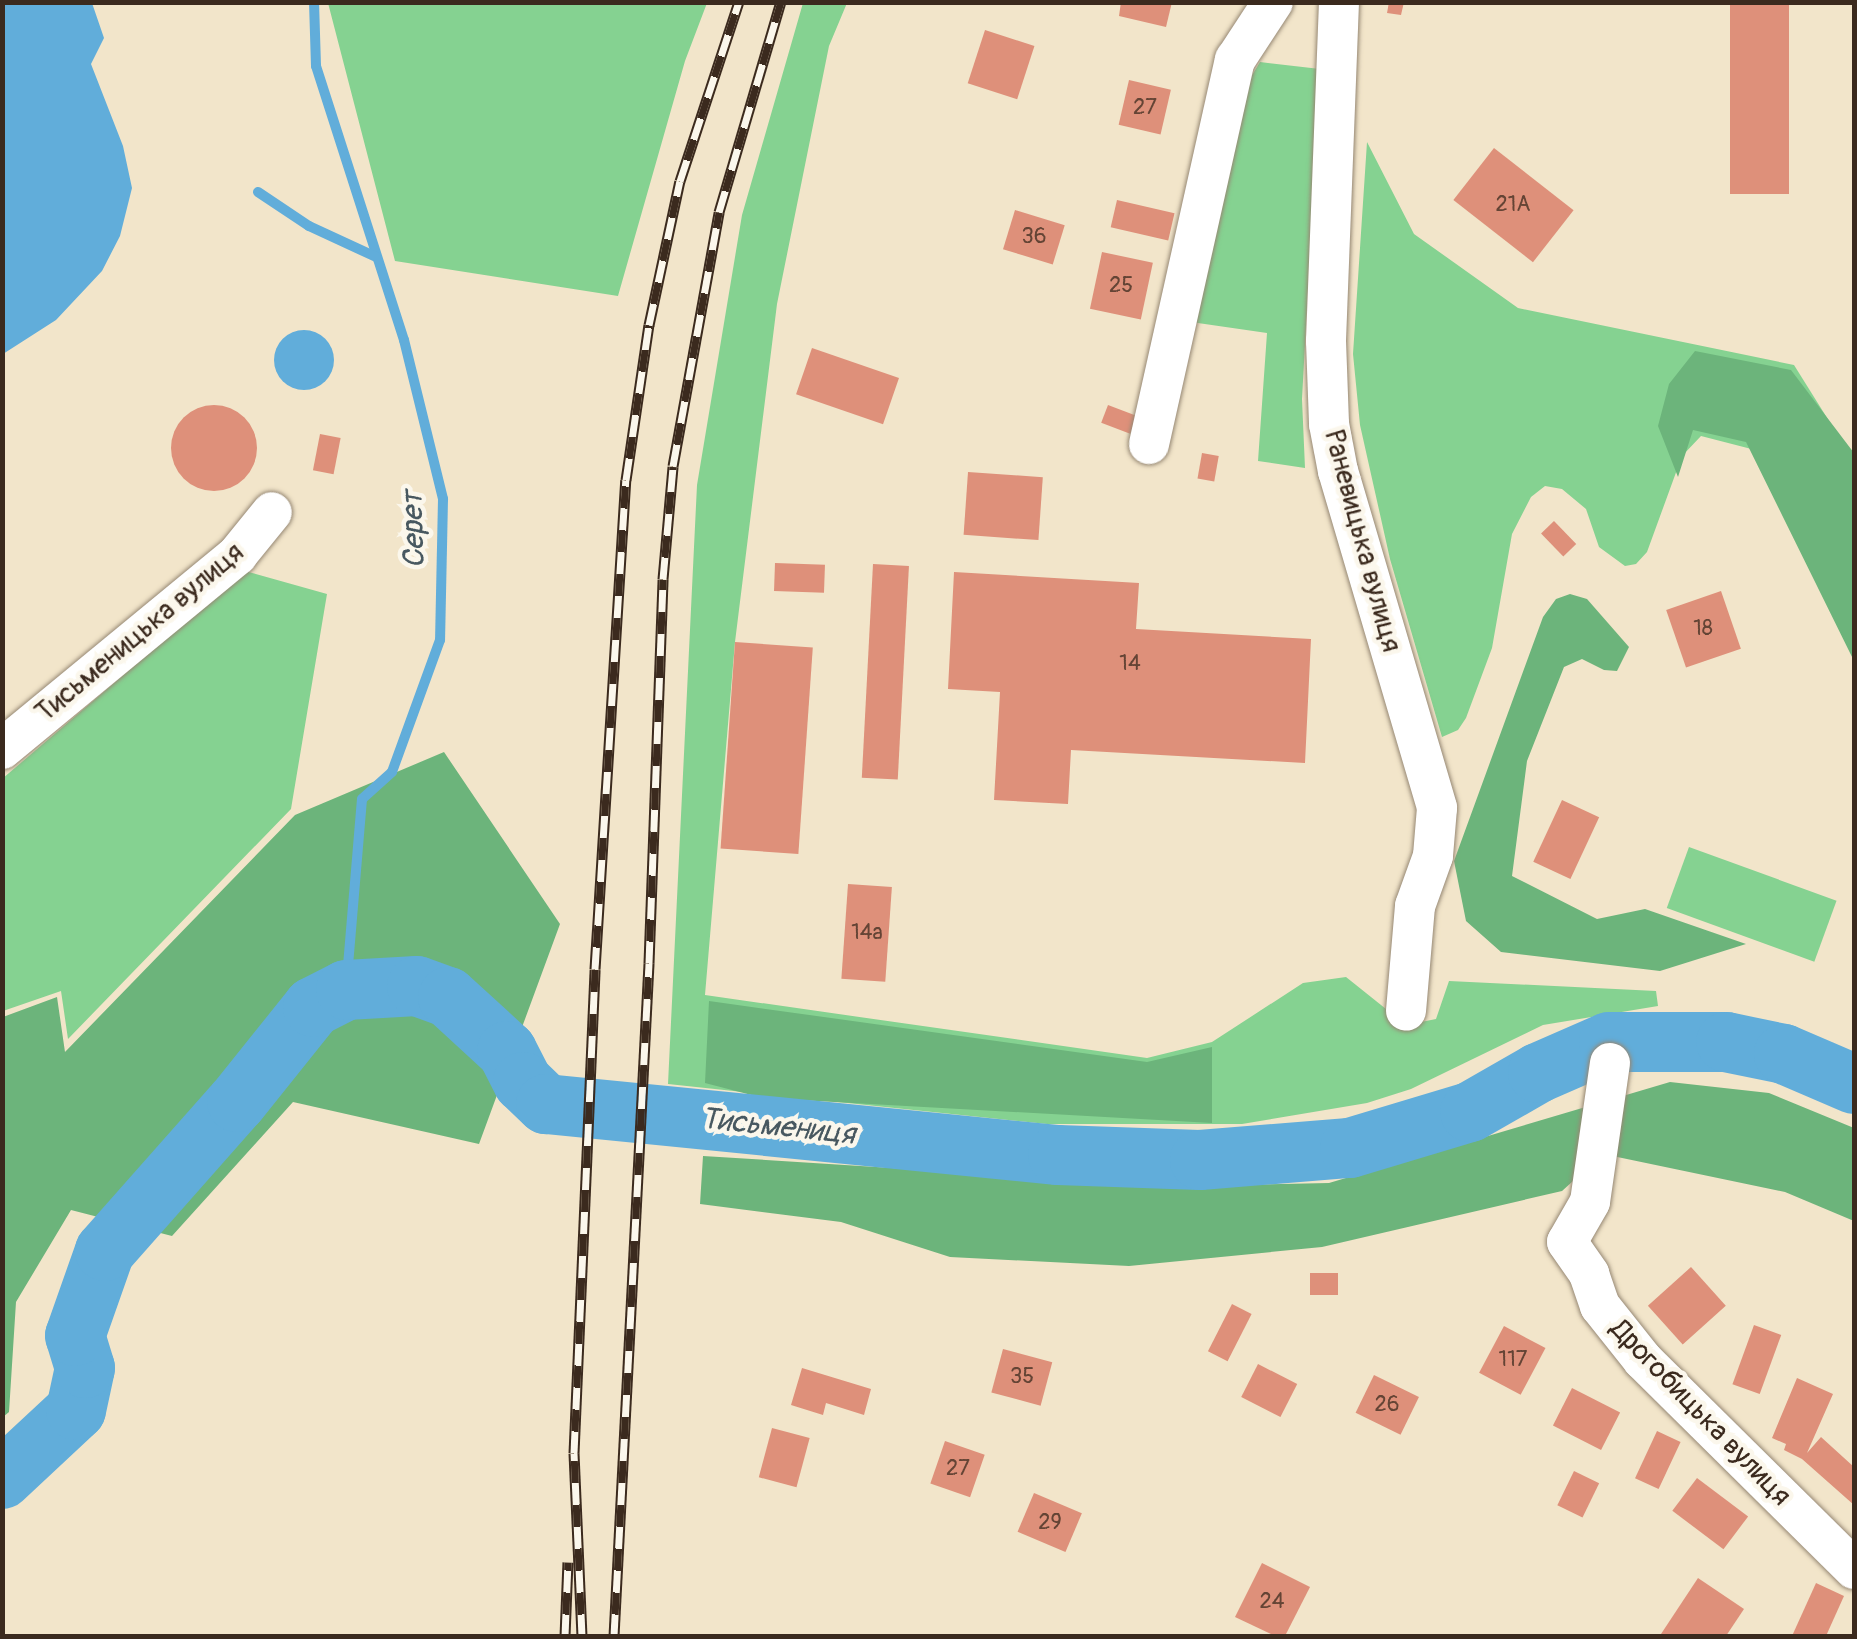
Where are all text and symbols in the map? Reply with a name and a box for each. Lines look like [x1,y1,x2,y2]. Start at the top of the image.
house number: 27 [1133,95,1157,121]
house number: 21А [1495,192,1531,218]
house number: 36 [1021,224,1047,250]
house number: 25 [1109,273,1133,299]
street label: Раневицька вулиця [1316,426,1408,656]
water label: Серет [395,491,433,569]
street label: Тисьменицька вулиця [29,536,251,730]
house number: 18 [1693,616,1713,642]
house number: 14 [1119,651,1141,677]
house number: 14а [851,920,883,946]
water label: Тисьмениця [699,1101,857,1153]
street label: Дрогобицька вулиця [1603,1313,1797,1513]
house number: 117 [1499,1347,1527,1373]
house number: 35 [1010,1364,1034,1390]
house number: 26 [1374,1392,1400,1418]
house number: 27 [946,1456,970,1482]
house number: 29 [1038,1510,1062,1536]
house number: 24 [1259,1589,1285,1615]

